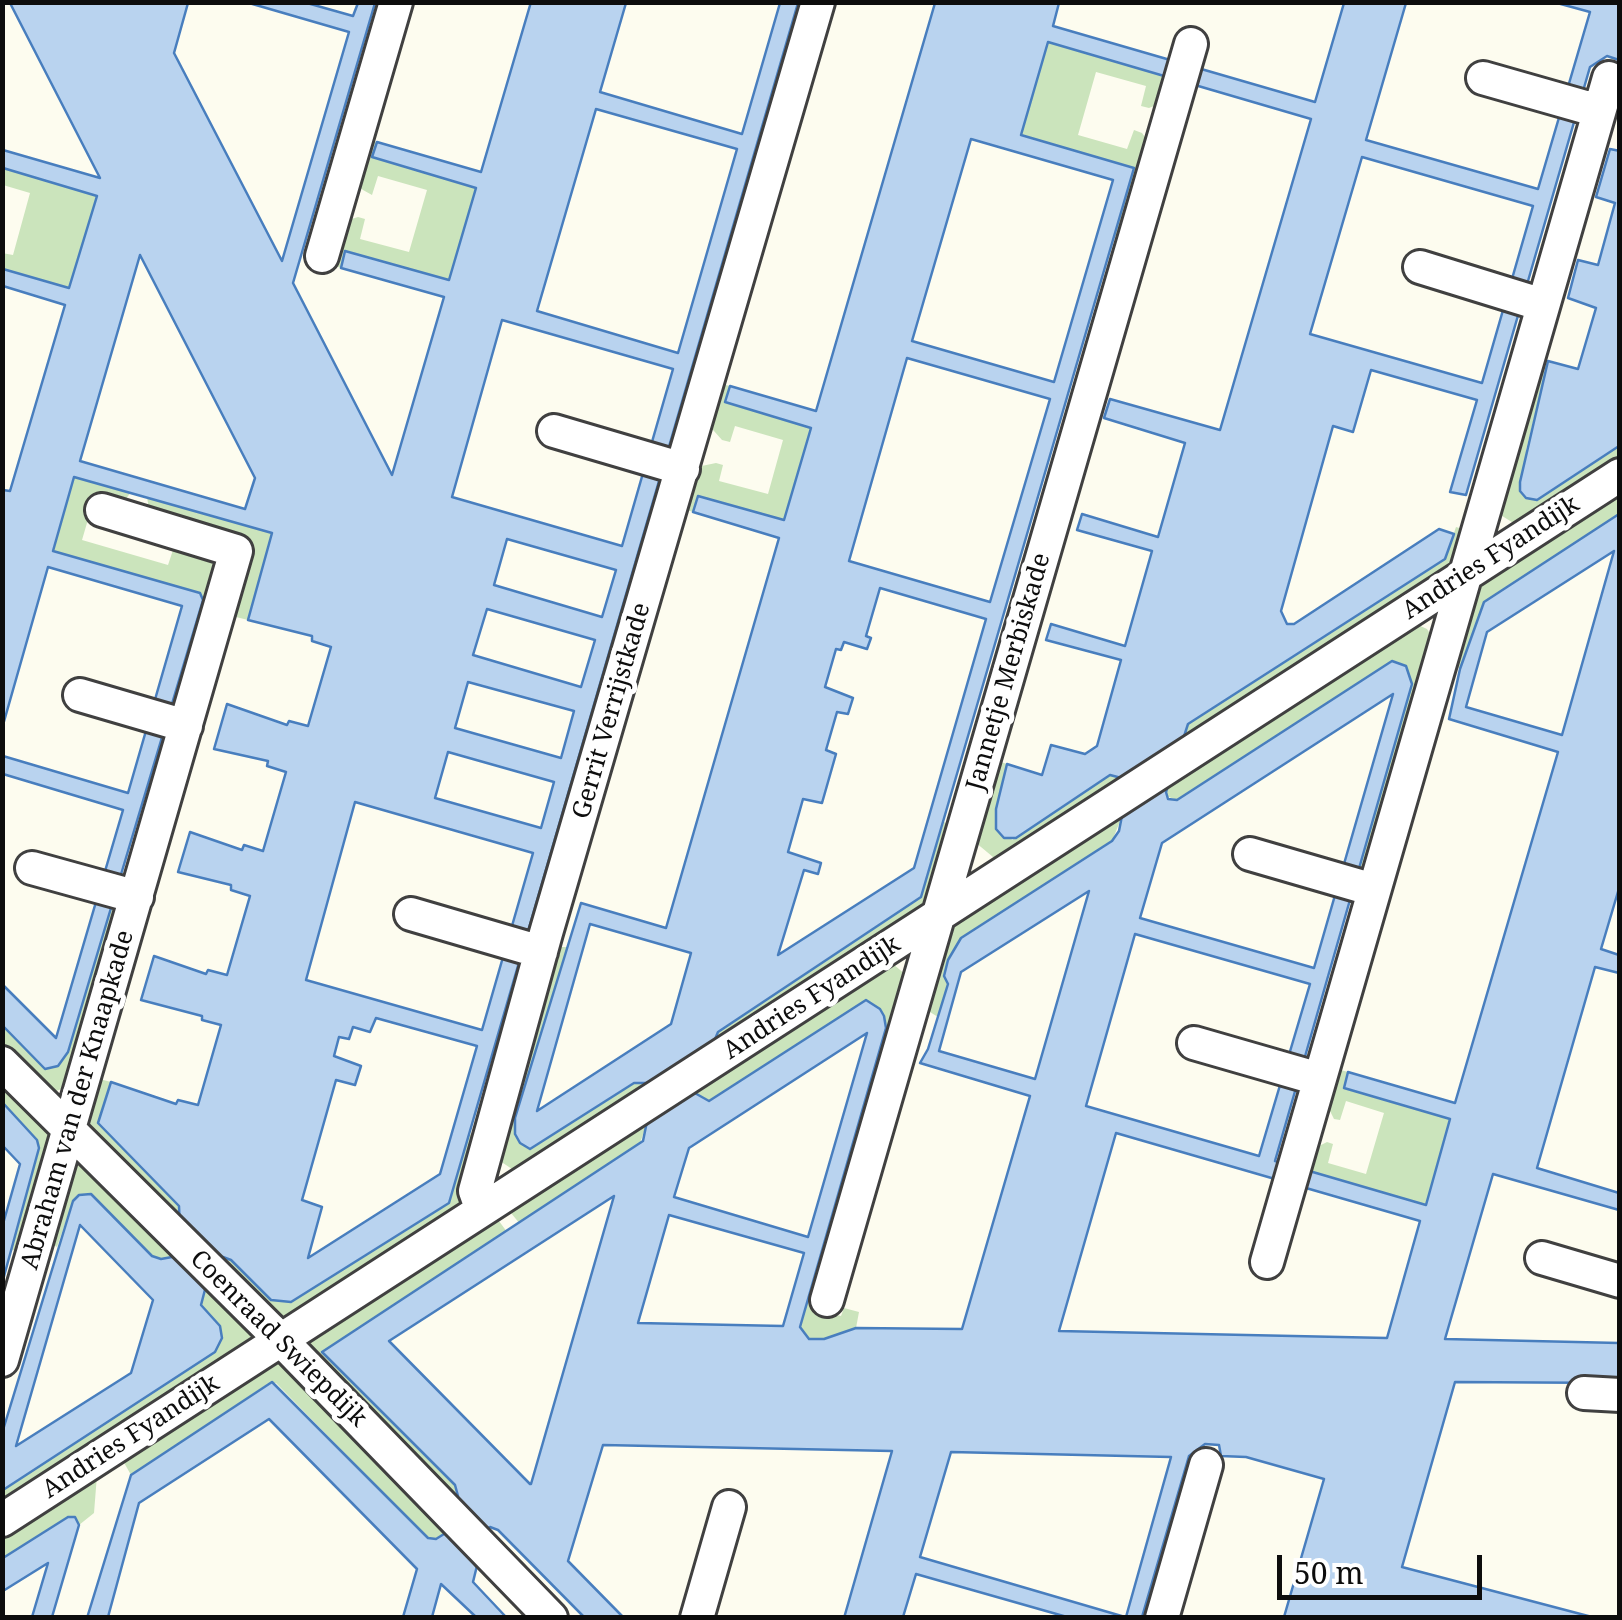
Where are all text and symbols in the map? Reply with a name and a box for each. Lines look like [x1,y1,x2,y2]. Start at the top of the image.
street label: Andries Fyandijk [1397,490,1585,626]
street label: Jannetje Merbiskade [961,550,1057,794]
street label: Gerrit Verrijstkade [567,600,657,822]
street label: Abraham van der Knaapkade [15,927,141,1273]
street label: Andries Fyandijk [718,930,906,1066]
street label: Coenraad Swiepdijk [183,1244,373,1434]
street label: Andries Fyandijk [37,1369,225,1505]
scale bar [1282,1535,1487,1597]
text: 50 m [1294,1552,1364,1593]

